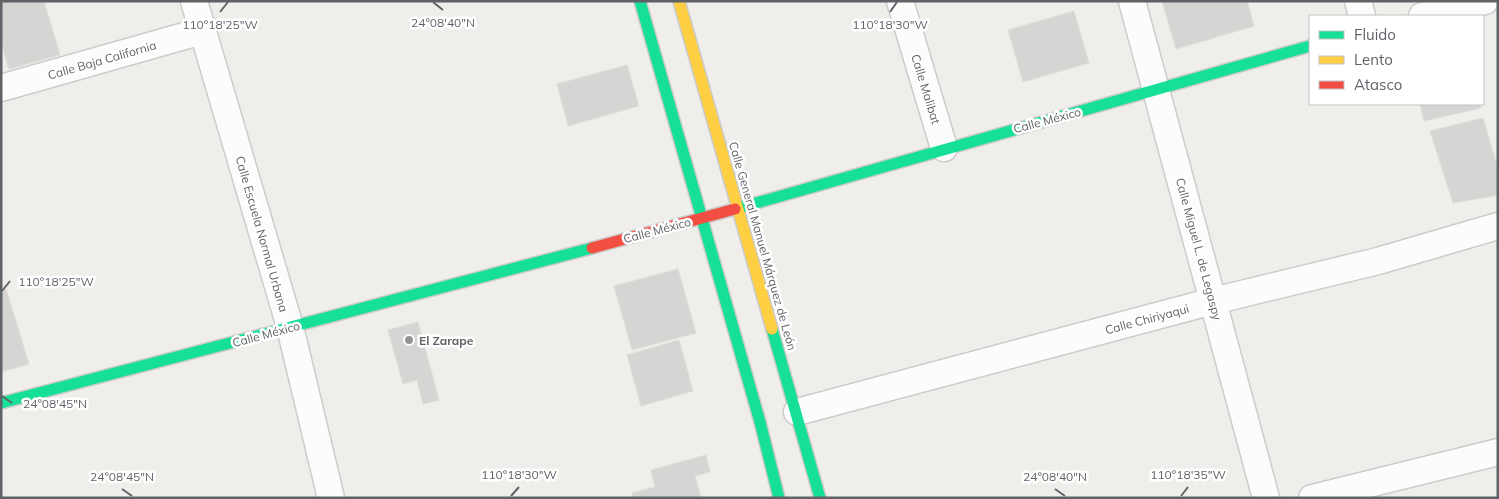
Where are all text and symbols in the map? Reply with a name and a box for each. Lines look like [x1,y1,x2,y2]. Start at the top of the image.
text: 24°08'40"N [411,15,475,30]
legend [1309,15,1484,105]
text: 110°18'25"W [182,17,258,32]
text: 110°18'30"W [852,17,928,32]
text: Fluido [1354,25,1396,44]
street label: Calle Baja California [46,37,158,83]
text: Lento [1354,50,1393,69]
street label: Calle Malibat [908,52,944,126]
text: Atasco [1354,75,1402,94]
street label: Calle México [1012,104,1083,136]
street label: Calle General Manuel Márquez de León [726,140,800,352]
street label: Calle Escuela Normal Urbana [233,154,291,314]
street label: Calle Miguel L. de Legaspy [1173,176,1225,322]
street label: Calle México [622,214,693,246]
text: 110°18'25"W [18,274,94,289]
street label: Calle Chiriyaqui [1103,301,1191,337]
street label: Calle México [231,318,302,350]
place label: El Zarape [419,333,474,348]
marker: El Zarape [403,334,415,346]
text: 24°08'45"N [23,396,87,411]
text: 110°18'30"W [481,467,557,482]
text: 110°18'35"W [1150,467,1226,482]
text: 24°08'45"N [90,469,154,484]
text: 24°08'40"N [1023,469,1087,484]

